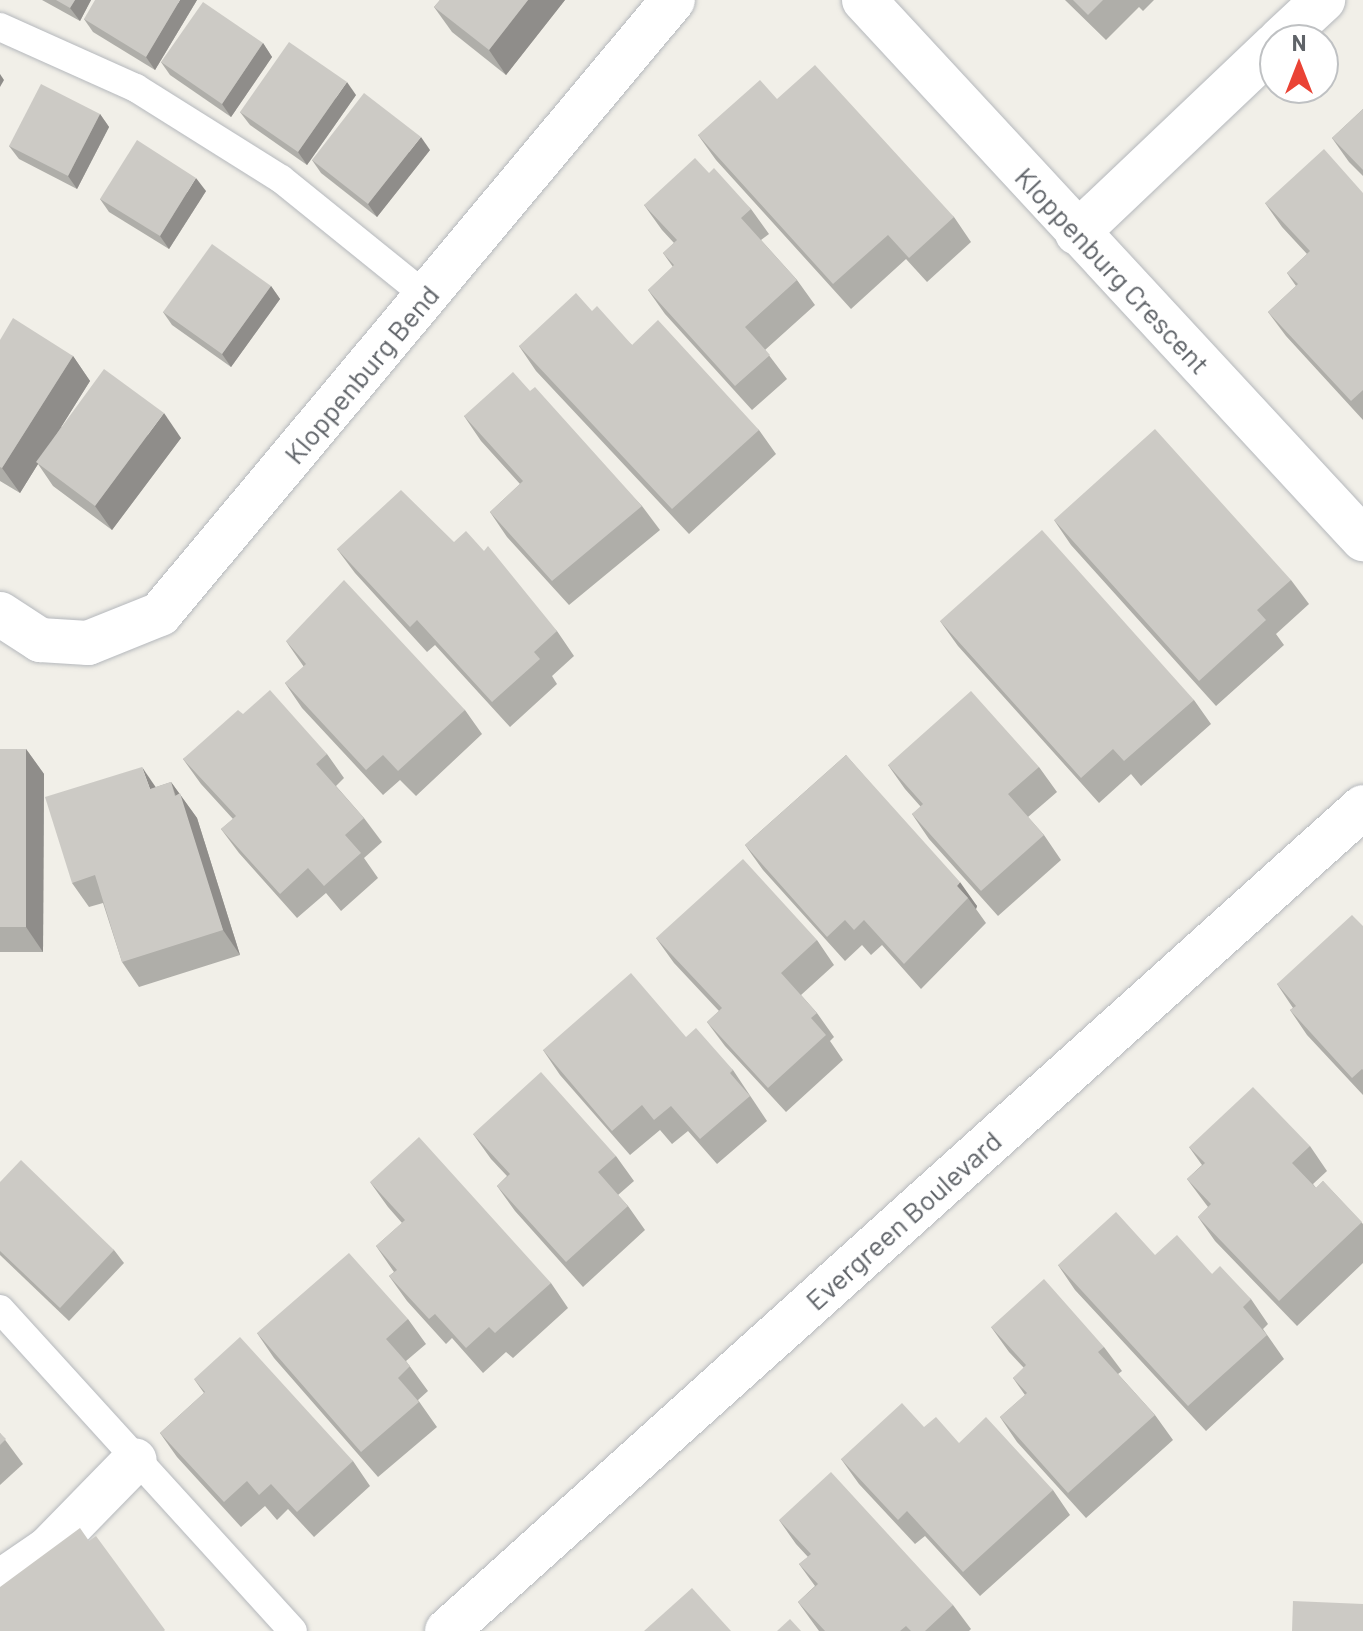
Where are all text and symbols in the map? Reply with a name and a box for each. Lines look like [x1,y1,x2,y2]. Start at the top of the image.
north arrow [1259,24,1339,104]
text: N [1292,29,1306,55]
street label: Kloppenburg Crescent [1009,160,1217,380]
street label: Kloppenburg Bend [276,278,446,470]
street label: Evergreen Boulevard [798,1123,1008,1317]

